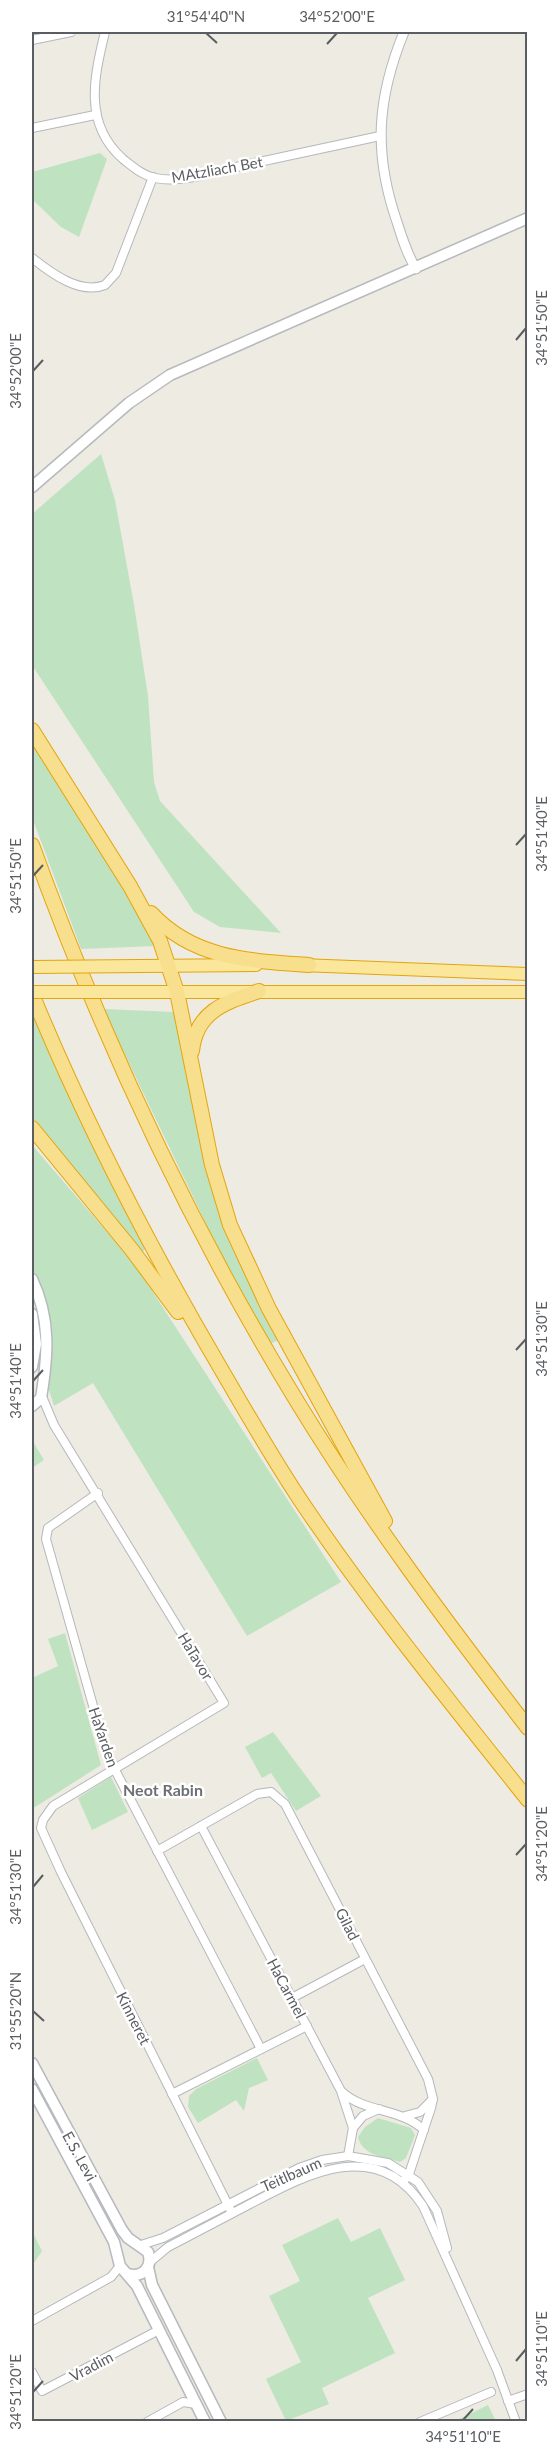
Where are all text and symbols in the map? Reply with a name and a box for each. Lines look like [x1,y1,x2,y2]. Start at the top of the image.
text: 31°54'40"N [167,7,245,25]
text: 34°52'00"E [299,7,375,25]
street label: MAtzliach Bet [170,152,265,186]
text: 34°51'50"E [532,290,550,366]
text: 34°52'00"E [6,333,24,409]
text: 34°51'40"E [532,796,550,872]
text: 34°51'50"E [6,838,24,914]
text: 34°51'30"E [532,1301,550,1377]
text: 34°51'40"E [6,1343,24,1419]
street label: HaTavor [175,1629,218,1684]
street label: HaYarden [85,1705,123,1769]
district label: Neot Rabin [123,1780,203,1799]
text: 34°51'20"E [532,1806,550,1882]
text: 34°51'30"E [6,1849,24,1925]
street label: Gilad [332,1905,364,1943]
street label: HaCarmel [264,1955,310,2021]
text: 31°55'20"N [6,1972,24,2050]
street label: Kinneret [113,1989,155,2048]
street label: E.S. Levi [59,2128,101,2184]
street label: Teitlbaum [258,2153,324,2195]
text: 34°51'10"E [532,2311,550,2387]
street label: Vradim [66,2347,116,2385]
text: 34°51'20"E [6,2354,24,2430]
text: 34°51'10"E [425,2427,501,2445]

